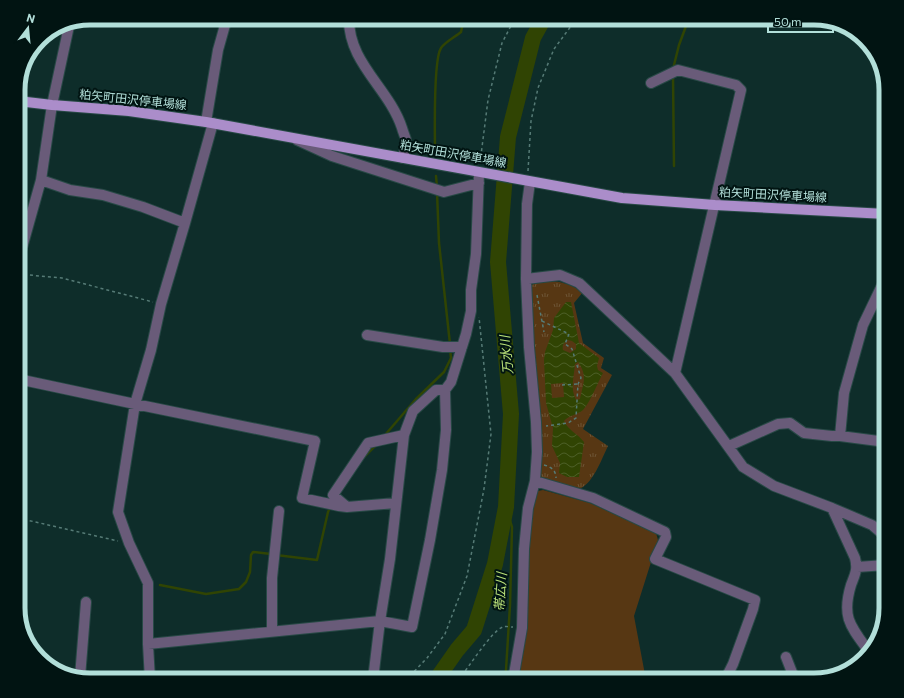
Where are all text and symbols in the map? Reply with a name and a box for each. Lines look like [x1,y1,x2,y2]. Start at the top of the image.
north arrow [8,8,48,48]
scale bar [768,8,833,34]
text: N [25,11,37,25]
text: 50 m [774,14,802,28]
street label: 粕矢町田沢停車場線 [79,86,188,112]
street label: 粕矢町田沢停車場線 [399,137,508,169]
street label: 粕矢町田沢停車場線 [719,184,827,204]
water label: 万水川 [496,333,516,375]
water label: 帯広川 [491,570,509,612]

